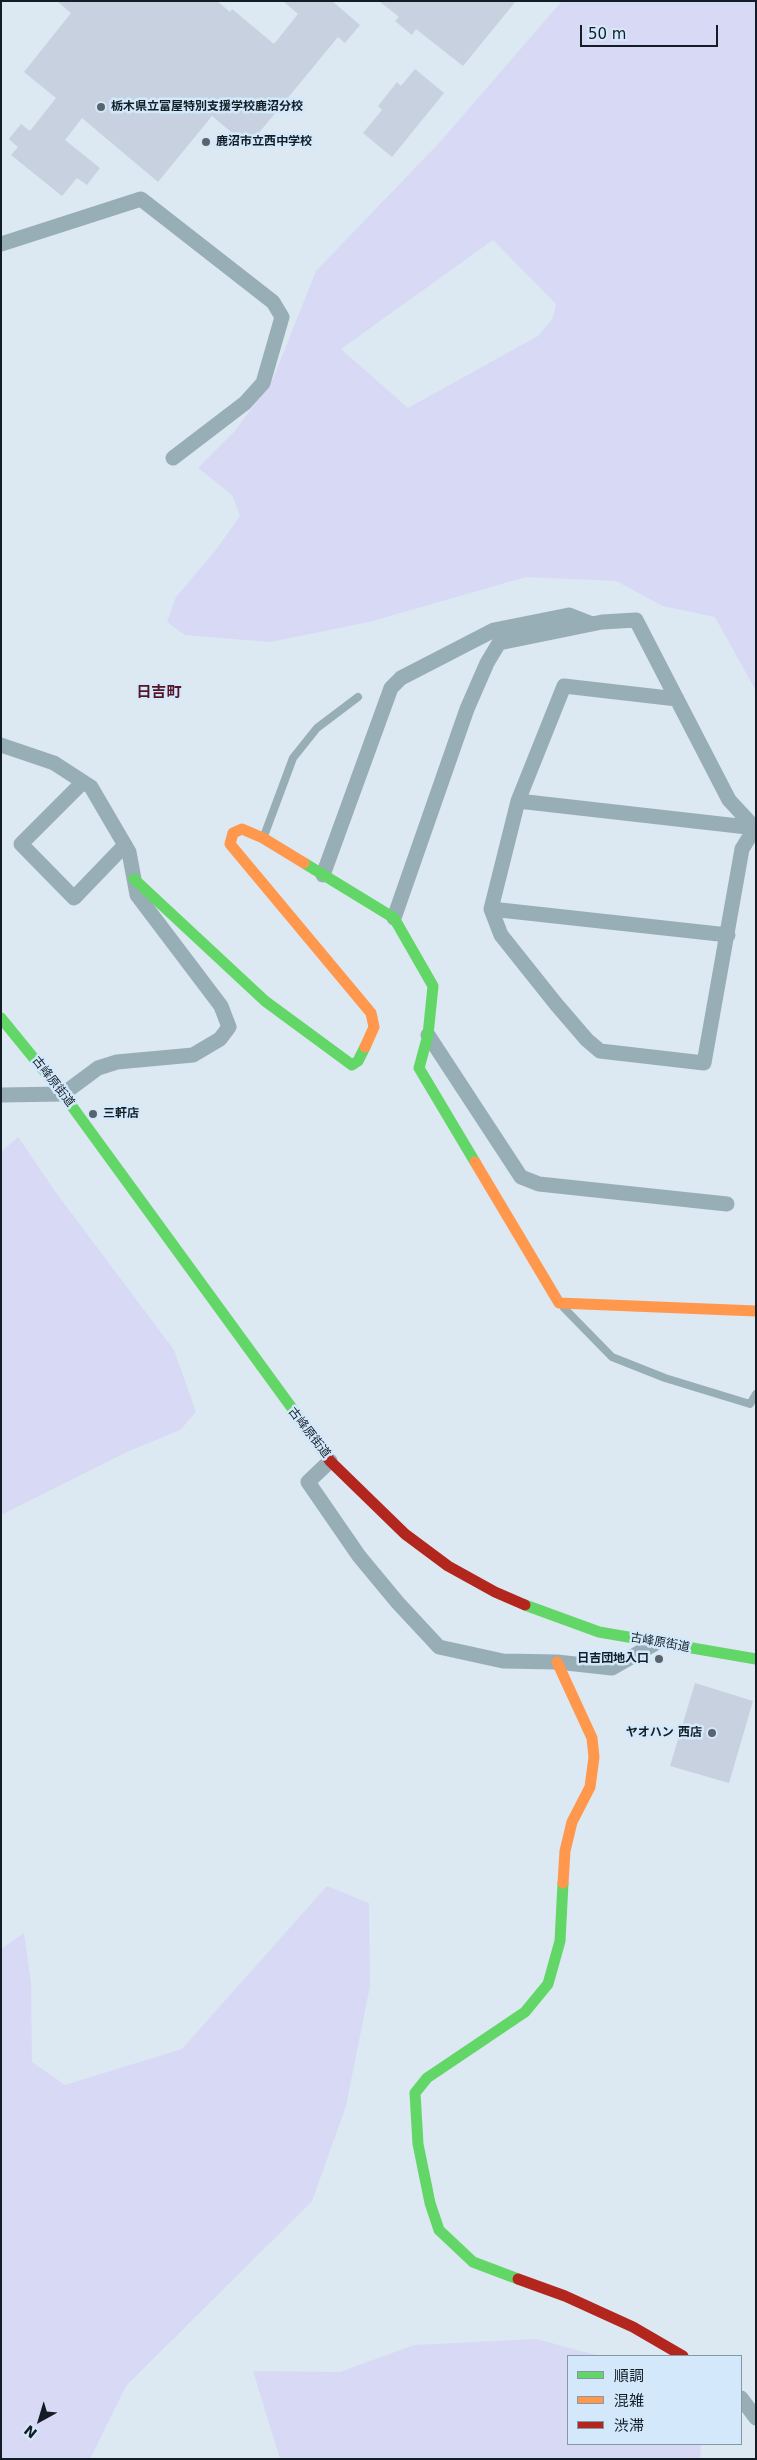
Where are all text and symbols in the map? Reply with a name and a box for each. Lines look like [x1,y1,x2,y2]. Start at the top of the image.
scale bar [582,15,720,47]
text: 50 m [588,25,626,43]
place label: 栃木県立富屋特別支援学校鹿沼分校 [111,100,303,114]
marker: 栃木県立富屋特別支援学校鹿沼分校 [95,101,107,113]
place label: 鹿沼市立西中学校 [216,135,312,149]
marker: 鹿沼市立西中学校 [200,136,212,148]
district label: 日吉町 [137,684,181,702]
street label: 古峰原街道 [29,1054,77,1110]
place label: 三軒店 [103,1107,139,1121]
marker: 三軒店 [87,1108,99,1120]
street label: 古峰原街道 [285,1405,333,1461]
street label: 古峰原街道 [629,1631,691,1655]
place label: 日吉団地入口 [577,1652,649,1666]
marker: 日吉団地入口 [653,1653,665,1665]
place label: ヤオハン 西店 [626,1726,702,1740]
marker: ヤオハン 西店 [706,1727,718,1739]
legend [567,2355,742,2445]
text: 順調 [614,2367,644,2385]
text: 混雑 [614,2392,644,2410]
north arrow [15,2395,65,2445]
text: 渋滞 [614,2417,644,2435]
text: N [21,2422,40,2442]

